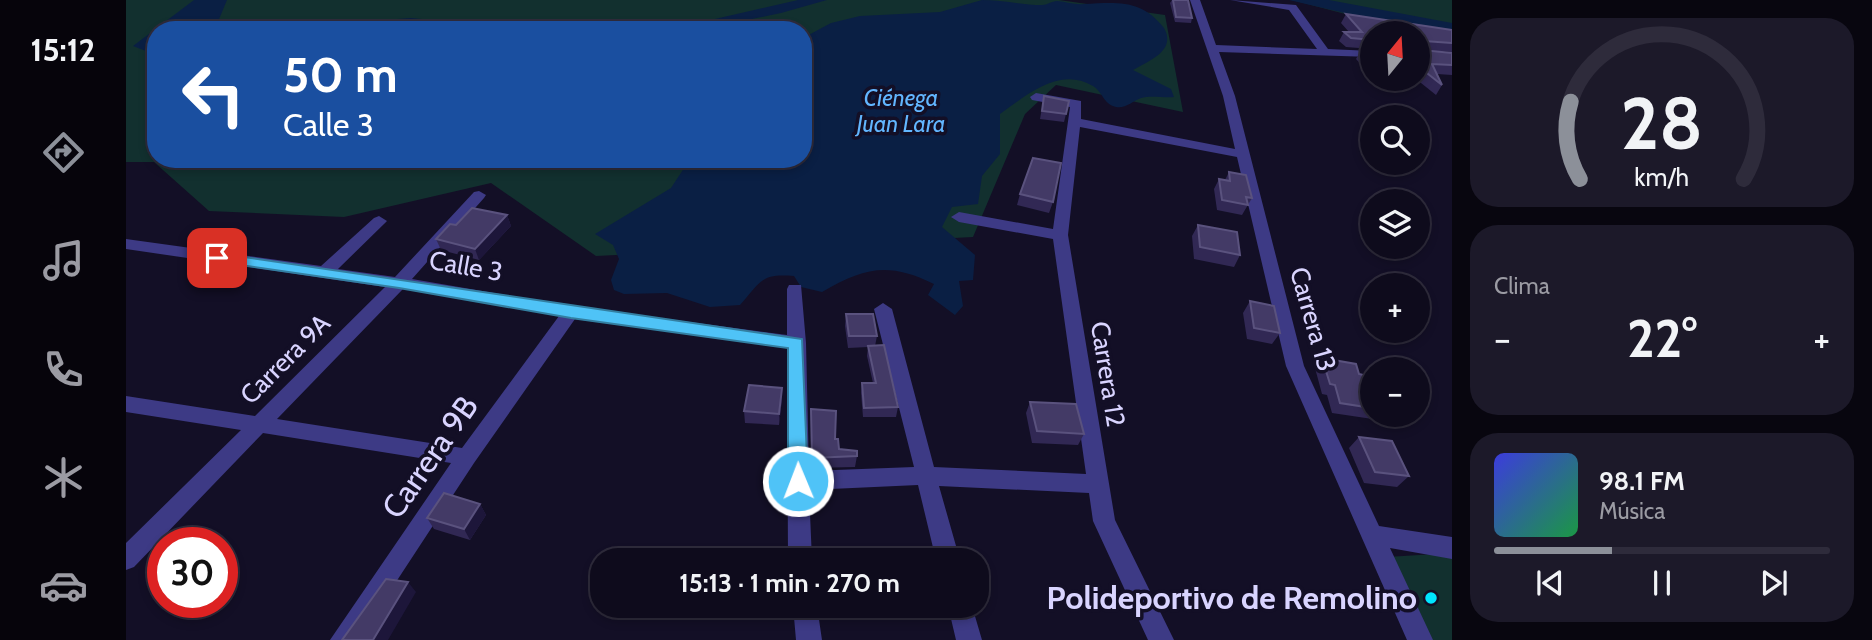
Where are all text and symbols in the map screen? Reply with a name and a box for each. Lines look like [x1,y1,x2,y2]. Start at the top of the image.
north arrow [1360,21,1430,91]
map controls [1360,21,1430,427]
text: 15:12 [31,30,95,69]
text: 50 m [283,45,398,104]
icon: left [168,49,259,140]
text: 28 [1621,79,1703,167]
water label: Ciénega Juan Lara [855,84,945,138]
text: Calle 3 [283,105,374,144]
button: search [1360,105,1430,175]
icon: directions [39,128,88,177]
text: km/h [1635,161,1689,191]
button: layers [1360,189,1430,259]
pin [187,228,247,288]
icon: music [39,236,88,285]
icon: arrive [198,239,236,277]
street label: Calle 3 [427,244,505,288]
street label: Carrera 13 [1283,263,1343,375]
text: Clima [1494,272,1550,300]
button: + [1360,273,1430,343]
street label: Carrera 9A [233,307,337,411]
text: 22° [1627,307,1697,370]
text: − [1494,315,1511,362]
text: + [1813,315,1830,362]
street label: Carrera 12 [1084,319,1132,429]
icon: phone [39,345,88,394]
button: − [1360,357,1430,427]
street label: Carrera 9B [373,388,486,526]
position arrow [761,444,835,518]
icon: climate [39,453,88,502]
text: 98.1 FM [1599,465,1685,497]
text: Música [1599,497,1665,525]
speed limit sign: 30 [147,527,238,618]
icon: car [39,561,88,610]
icon: previous [1531,564,1569,602]
icon: pause [1643,564,1681,602]
icon: next [1755,564,1793,602]
text: 15:13 · 1 min · 270 m [679,567,900,599]
place label: Polideportivo de Remolino [1047,578,1417,617]
marker: Polideportivo de Remolino [1423,590,1439,606]

